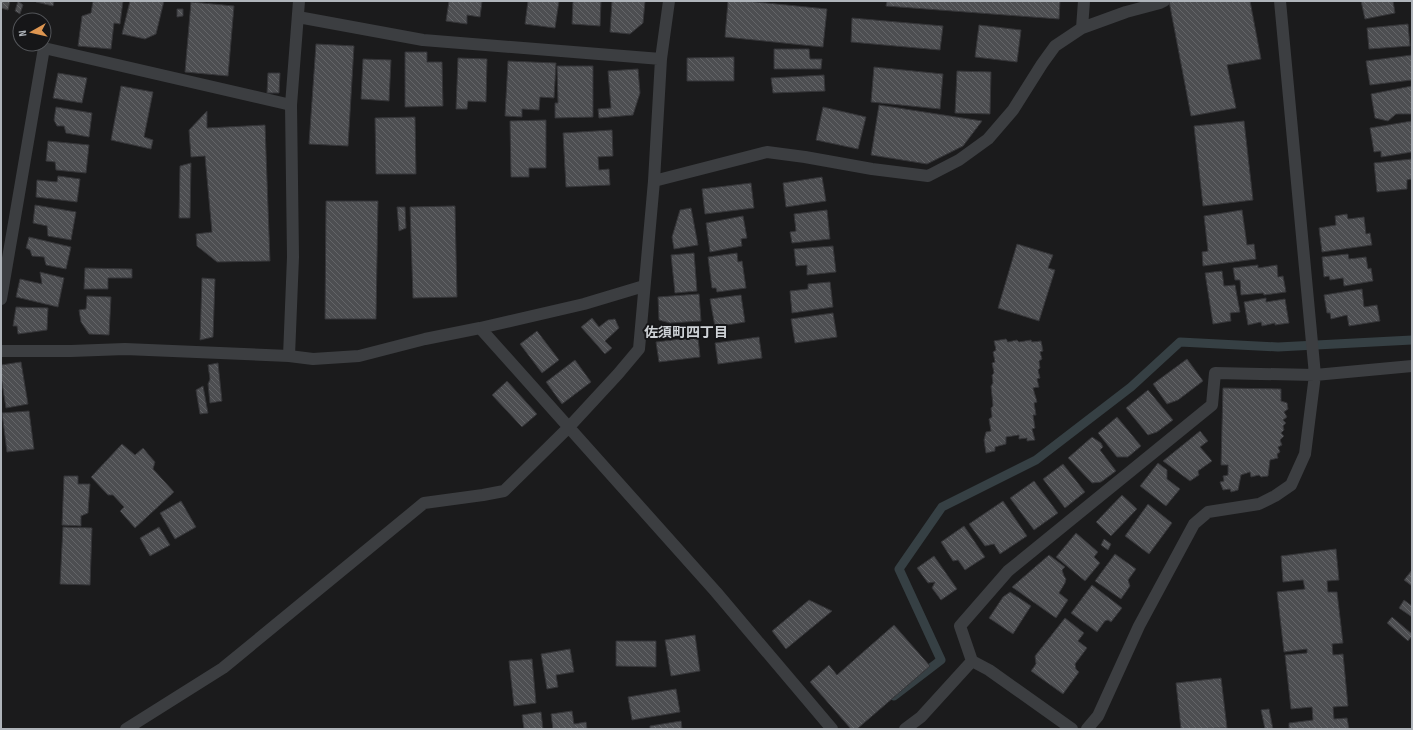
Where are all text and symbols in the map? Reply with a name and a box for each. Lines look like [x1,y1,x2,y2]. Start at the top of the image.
north arrow [12,12,52,52]
text: N [16,29,29,37]
district label: 佐須町四丁目 [644,324,728,341]

